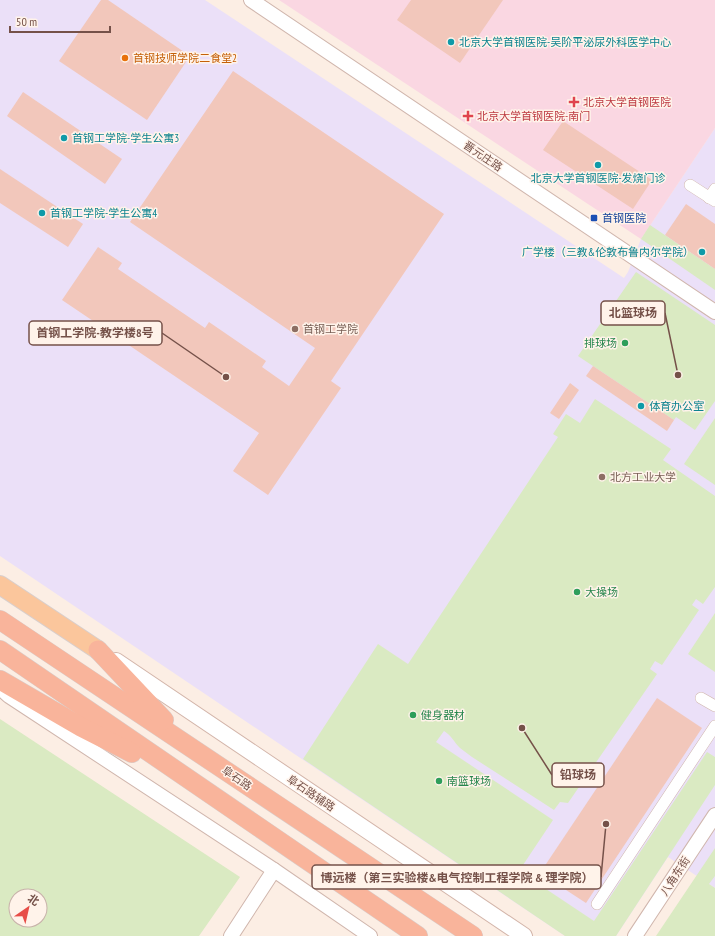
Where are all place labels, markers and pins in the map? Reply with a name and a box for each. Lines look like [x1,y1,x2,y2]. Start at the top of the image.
place label: 北京大学首钢医院-吴阶平泌尿外科医学中心 [459,35,671,49]
marker: 北京大学首钢医院-吴阶平泌尿外科医学中心 [446,37,456,47]
place label: 首钢技师学院二食堂2 [133,51,237,65]
marker: 首钢技师学院二食堂2 [120,53,130,63]
place label: 北京大学首钢医院 [583,95,671,109]
marker: 北京大学首钢医院 [568,96,580,108]
place label: 北京大学首钢医院-南门 [477,109,590,123]
marker: 北京大学首钢医院-南门 [462,110,474,122]
place label: 首钢工学院-学生公寓3 [72,131,179,145]
marker: 首钢工学院-学生公寓3 [59,133,69,143]
marker: 北京大学首钢医院-发烧门诊 [593,160,603,170]
place label: 北京大学首钢医院-发烧门诊 [530,171,666,185]
place label: 首钢工学院-学生公寓4 [50,206,157,220]
marker: 首钢工学院-学生公寓4 [37,208,47,218]
place label: 首钢医院 [602,211,646,225]
marker: 首钢医院 [589,213,599,223]
place label: 广学楼（三教&伦敦布鲁内尔学院） [522,245,694,259]
marker: 广学楼（三教&伦敦布鲁内尔学院） [697,247,707,257]
callout: 北篮球场 [601,301,665,325]
callout: 首钢工学院-教学楼8号 [29,321,162,345]
place label: 首钢工学院 [303,322,358,336]
marker: 首钢工学院 [290,324,300,334]
place label: 排球场 [584,336,617,350]
marker: 排球场 [620,338,630,348]
place label: 体育办公室 [649,399,704,413]
marker: 体育办公室 [636,401,646,411]
place label: 北方工业大学 [610,470,676,484]
marker: 北方工业大学 [597,472,607,482]
place label: 大操场 [585,585,618,599]
marker: 大操场 [572,587,582,597]
place label: 健身器材 [421,708,465,722]
marker: 健身器材 [408,710,418,720]
callout: 铅球场 [552,763,604,787]
place label: 南篮球场 [447,774,491,788]
marker: 南篮球场 [434,776,444,786]
callout: 博远楼（第三实验楼&电气控制工程学院 & 理学院） [312,865,601,889]

